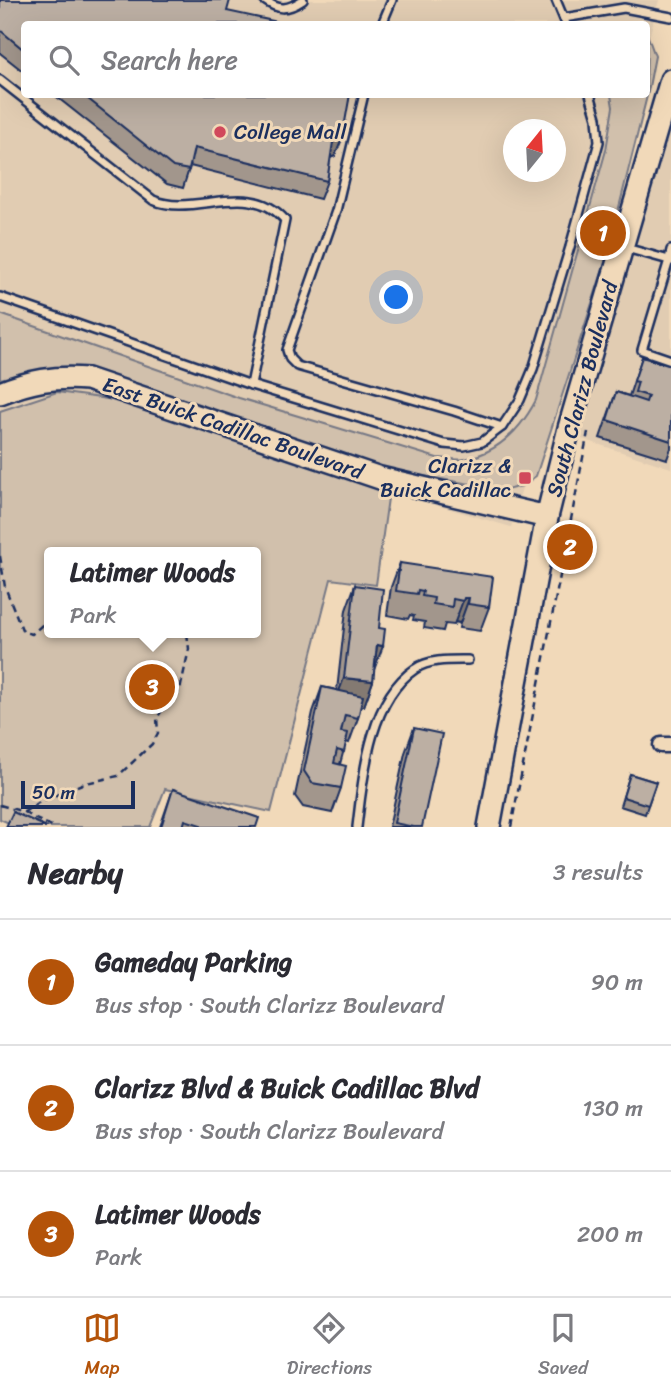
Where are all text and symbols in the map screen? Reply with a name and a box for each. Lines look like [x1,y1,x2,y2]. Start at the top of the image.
search box [21,21,650,98]
text: Search here [101,37,238,83]
icon: search [45,41,83,79]
place label: College Mall [234,113,347,151]
north arrow [503,119,566,182]
marker: College Mall [212,124,228,140]
pin: 1 [580,207,626,259]
street label: South Clarizz Boulevard [535,275,630,501]
your location [379,280,413,314]
street label: East Buick Cadillac Boulevard [97,365,371,491]
place label: Clarizz & Buick Cadillac [380,447,512,509]
marker: Clarizz & Buick Cadillac [517,470,533,486]
pin: 2 [547,521,593,573]
popup [44,547,261,638]
text: Latimer Woods [70,549,235,595]
text: Park [70,595,117,636]
pin: 3 [129,661,175,713]
text: 50 m [32,776,75,809]
scale bar [21,778,135,810]
text: Nearby [28,846,123,900]
text: 3 results [553,852,643,893]
text: Gameday Parking [95,939,292,985]
text: 1 [46,962,56,1003]
text: 90 m [591,962,643,1003]
text: Bus stop · South Clarizz Boulevard [95,985,444,1026]
text: Clarizz Blvd & Buick Cadillac Blvd [95,1065,479,1111]
text: 2 [44,1088,58,1129]
text: 130 m [582,1088,643,1129]
text: Bus stop · South Clarizz Boulevard [95,1111,444,1152]
text: Latimer Woods [95,1191,261,1237]
text: 3 [45,1214,57,1255]
text: 200 m [577,1214,643,1255]
text: Park [95,1237,142,1278]
tab: Map [83,1309,121,1384]
tab: Directions [287,1309,372,1384]
tab: Saved [538,1309,588,1384]

